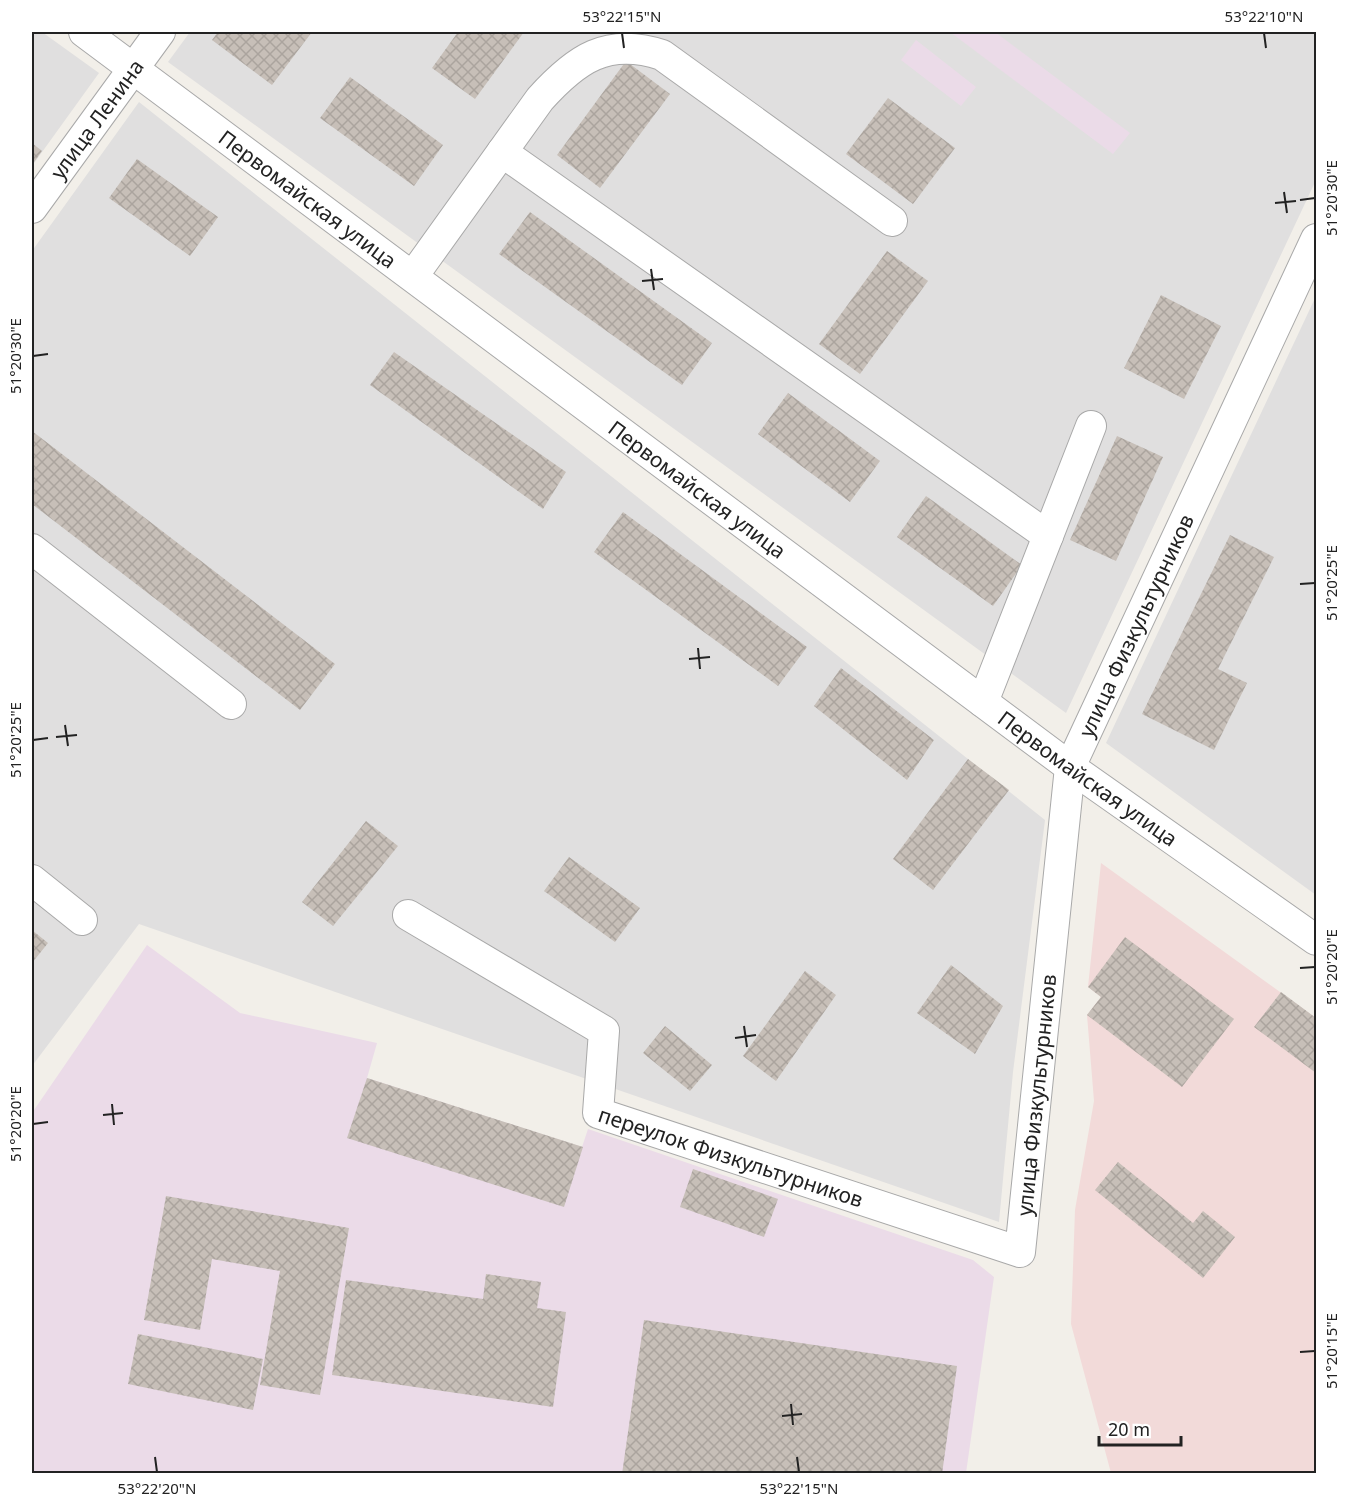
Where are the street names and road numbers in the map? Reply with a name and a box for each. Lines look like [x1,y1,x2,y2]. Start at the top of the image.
street label: улица Ленина [44,53,150,185]
street label: Первомайская улица [213,123,402,274]
street label: Первомайская улица [603,414,792,565]
street label: улица Физкультурников [1072,509,1200,742]
street label: Первомайская улица [992,704,1183,852]
street label: улица Физкультурников [1010,973,1063,1217]
street label: переулок Физкультурников [595,1100,867,1213]

